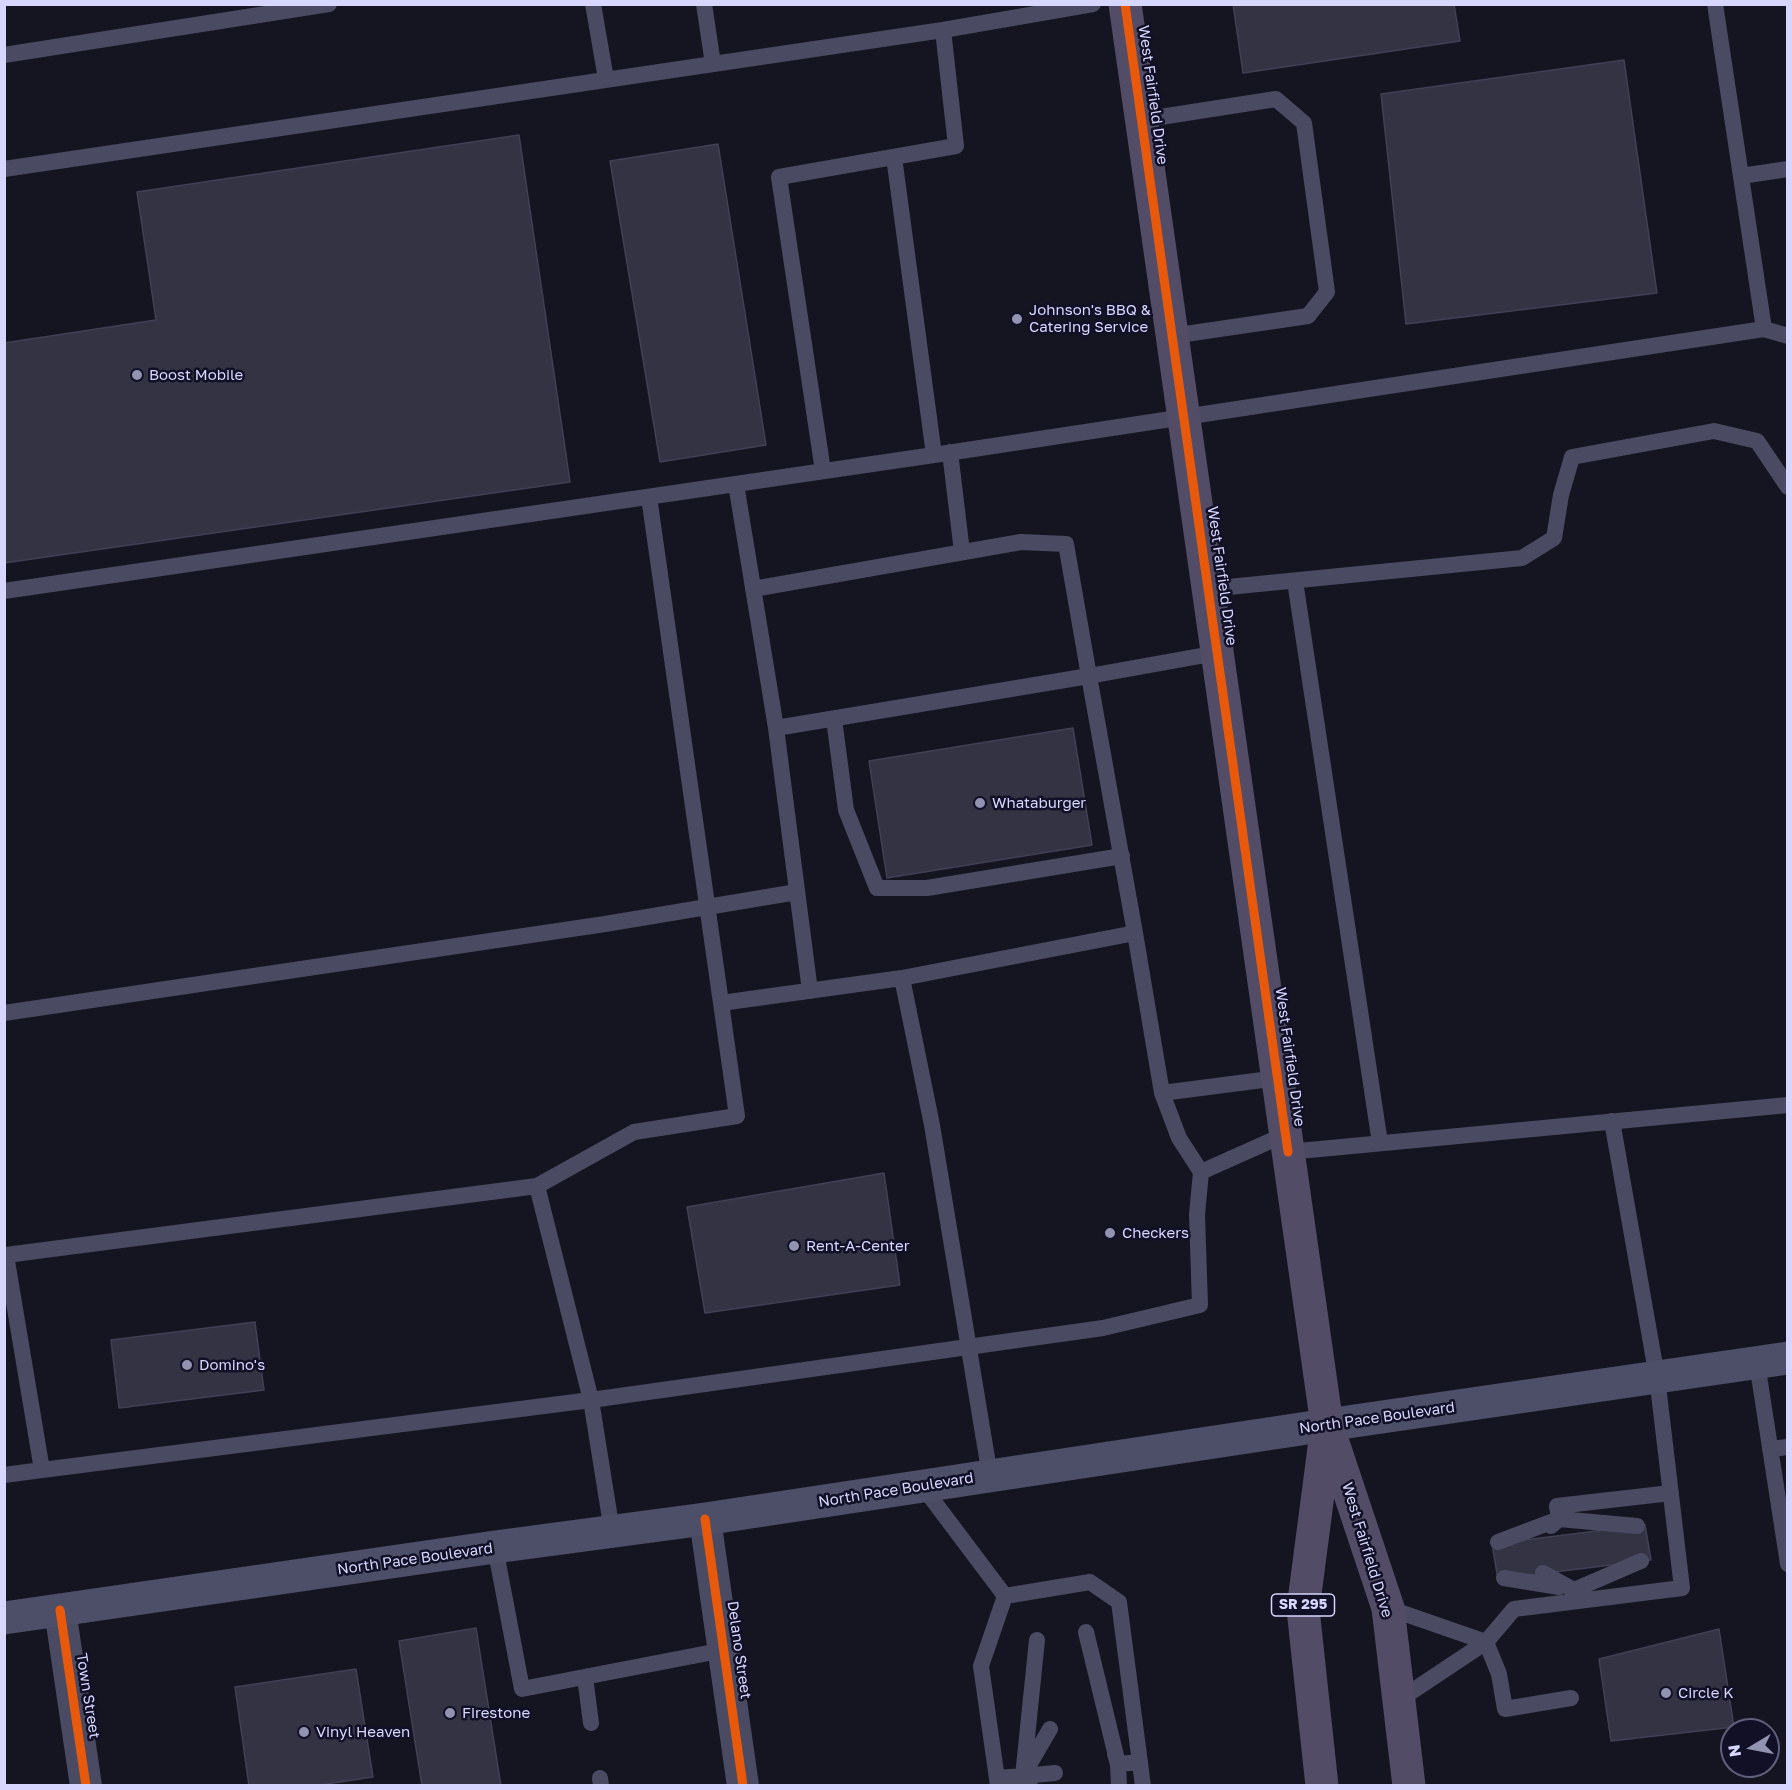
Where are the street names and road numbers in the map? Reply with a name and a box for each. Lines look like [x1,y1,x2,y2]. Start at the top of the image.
street label: West Fairfield Drive [1134,24,1172,166]
street label: West Fairfield Drive [1203,505,1241,647]
street label: West Fairfield Drive [1271,986,1309,1128]
street label: North Pace Boulevard [1298,1398,1456,1438]
street label: North Pace Boulevard [817,1469,975,1511]
street label: West Fairfield Drive [1338,1480,1396,1620]
street label: North Pace Boulevard [336,1539,494,1579]
road number: SR 295 [1272,1594,1334,1616]
street label: Delano Street [723,1600,755,1700]
street label: Town Street [72,1652,104,1740]

